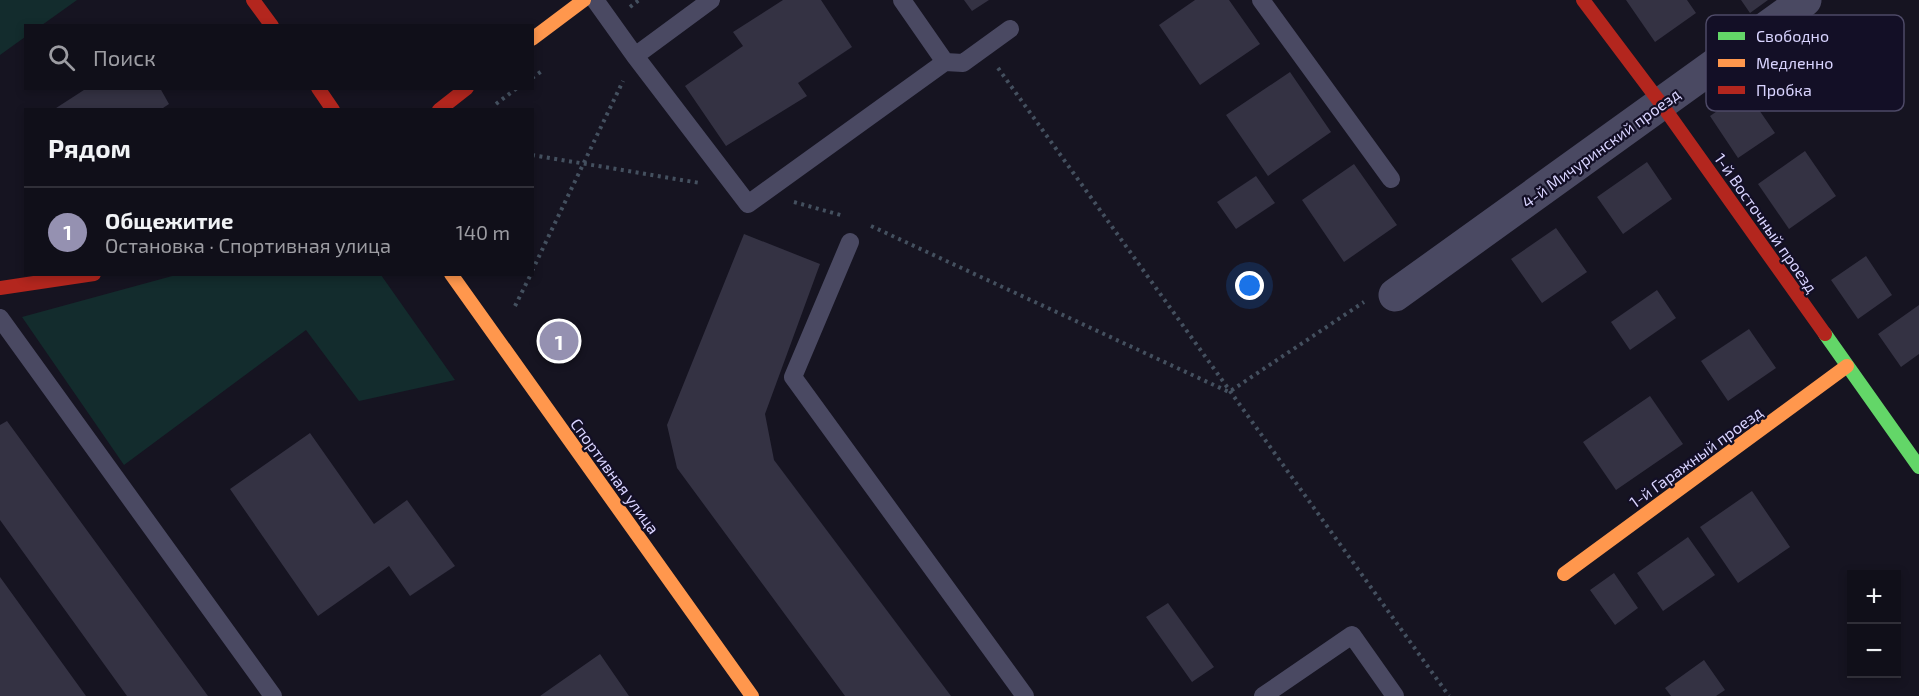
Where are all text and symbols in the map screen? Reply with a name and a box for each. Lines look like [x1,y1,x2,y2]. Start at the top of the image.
legend [1706,15,1904,111]
search box [24,24,534,90]
text: Свободно [1756,26,1829,45]
icon: search [45,41,78,74]
text: Поиск [93,44,156,70]
text: Медленно [1756,53,1833,72]
text: Пробка [1756,80,1812,99]
street label: 4-й Мичуринский проезд [1518,84,1684,212]
text: Рядом [48,132,131,163]
street label: 1-й Восточный проезд [1711,149,1822,296]
text: Общежитие [105,207,233,233]
text: 1 [63,220,72,244]
text: 140 m [456,220,510,244]
text: Остановка · Спортивная улица [105,233,391,257]
your location [1235,271,1264,300]
pin: 1 [540,318,578,364]
street label: 1-й Гаражный проезд [1625,402,1766,511]
street label: Спортивная улица [566,414,664,538]
map controls [1847,570,1901,678]
button: + [1847,570,1901,624]
button: − [1847,624,1901,678]

